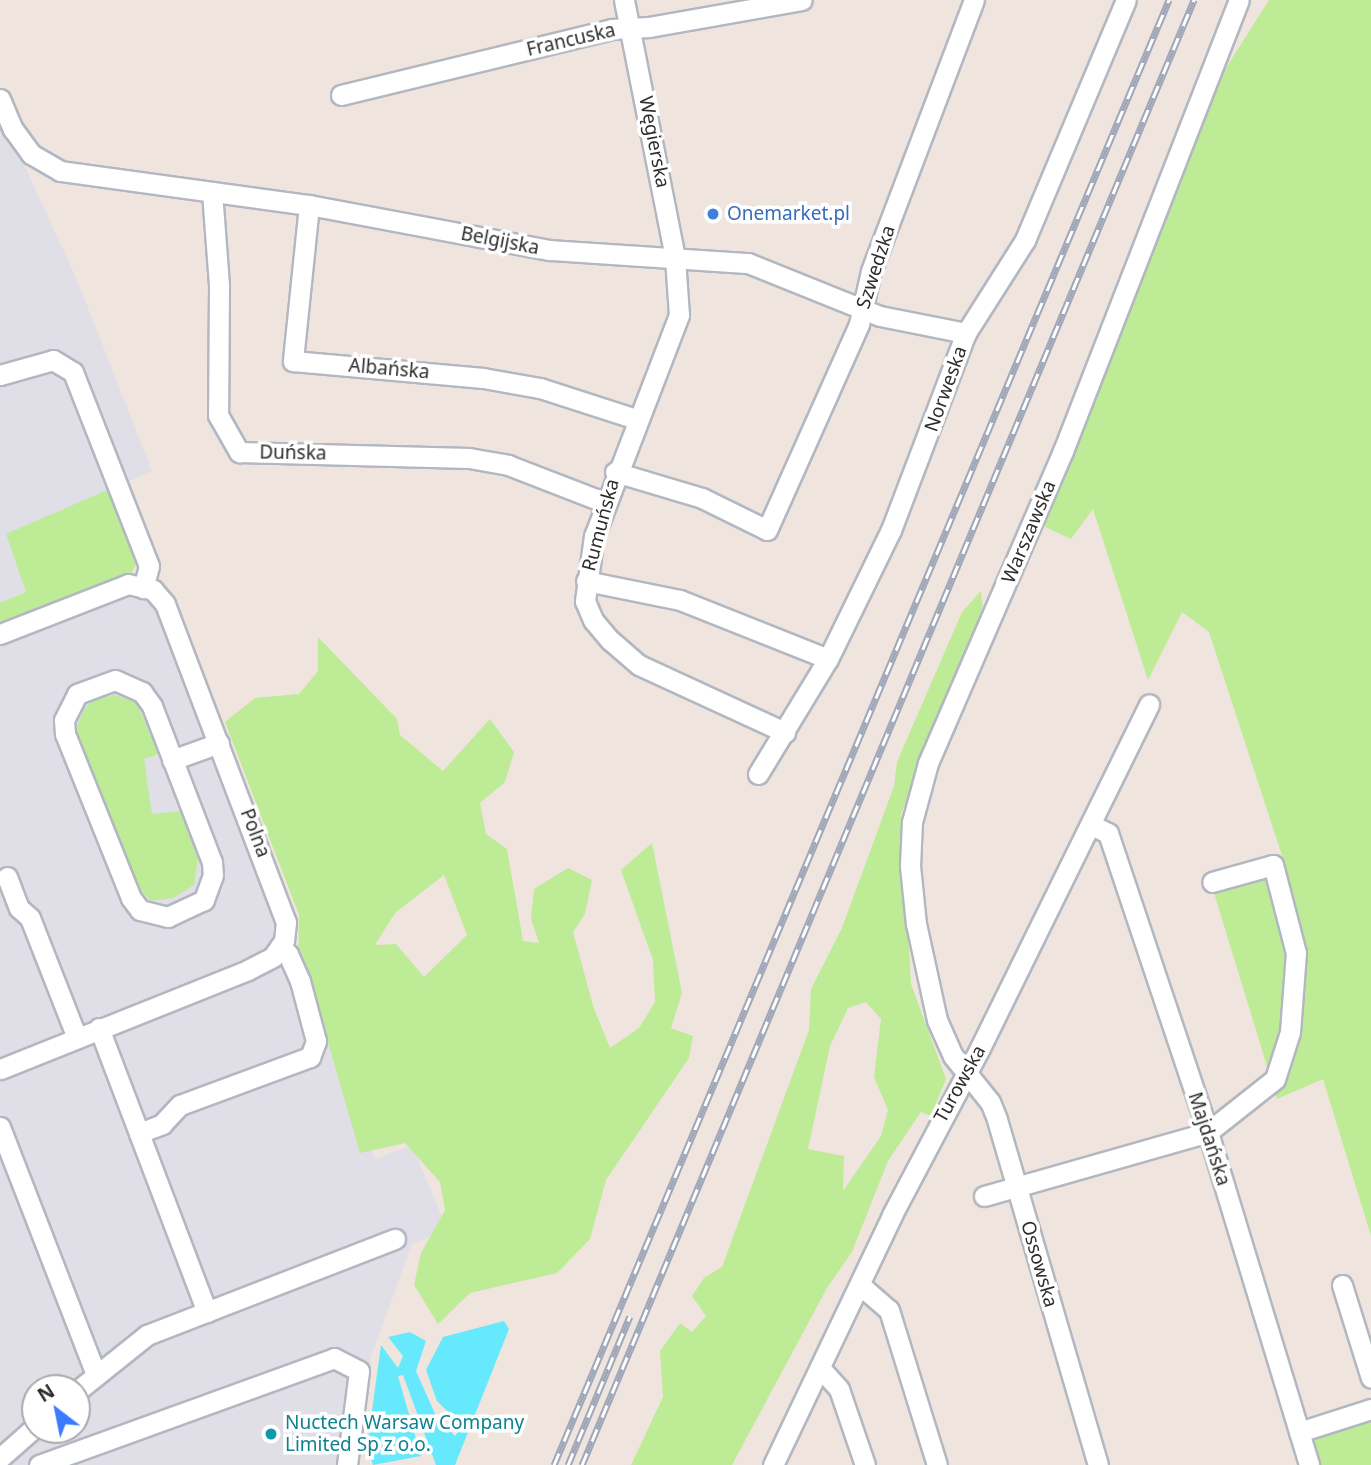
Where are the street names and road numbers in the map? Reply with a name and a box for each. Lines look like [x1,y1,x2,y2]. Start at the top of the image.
street label: Francuska [524,19,618,61]
street label: Węgierska [634,94,674,190]
street label: Belgijska [459,222,541,260]
street label: Szwedzka [852,222,900,312]
street label: Norweska [920,343,972,435]
street label: Albańska [348,354,430,384]
street label: Duńska [259,441,327,465]
street label: Rumuńska [578,476,624,574]
street label: Warszawska [997,477,1061,587]
street label: Polna [235,805,275,861]
street label: Turowska [929,1041,991,1127]
street label: Majdańska [1183,1089,1235,1189]
street label: Ossowska [1016,1218,1062,1310]

